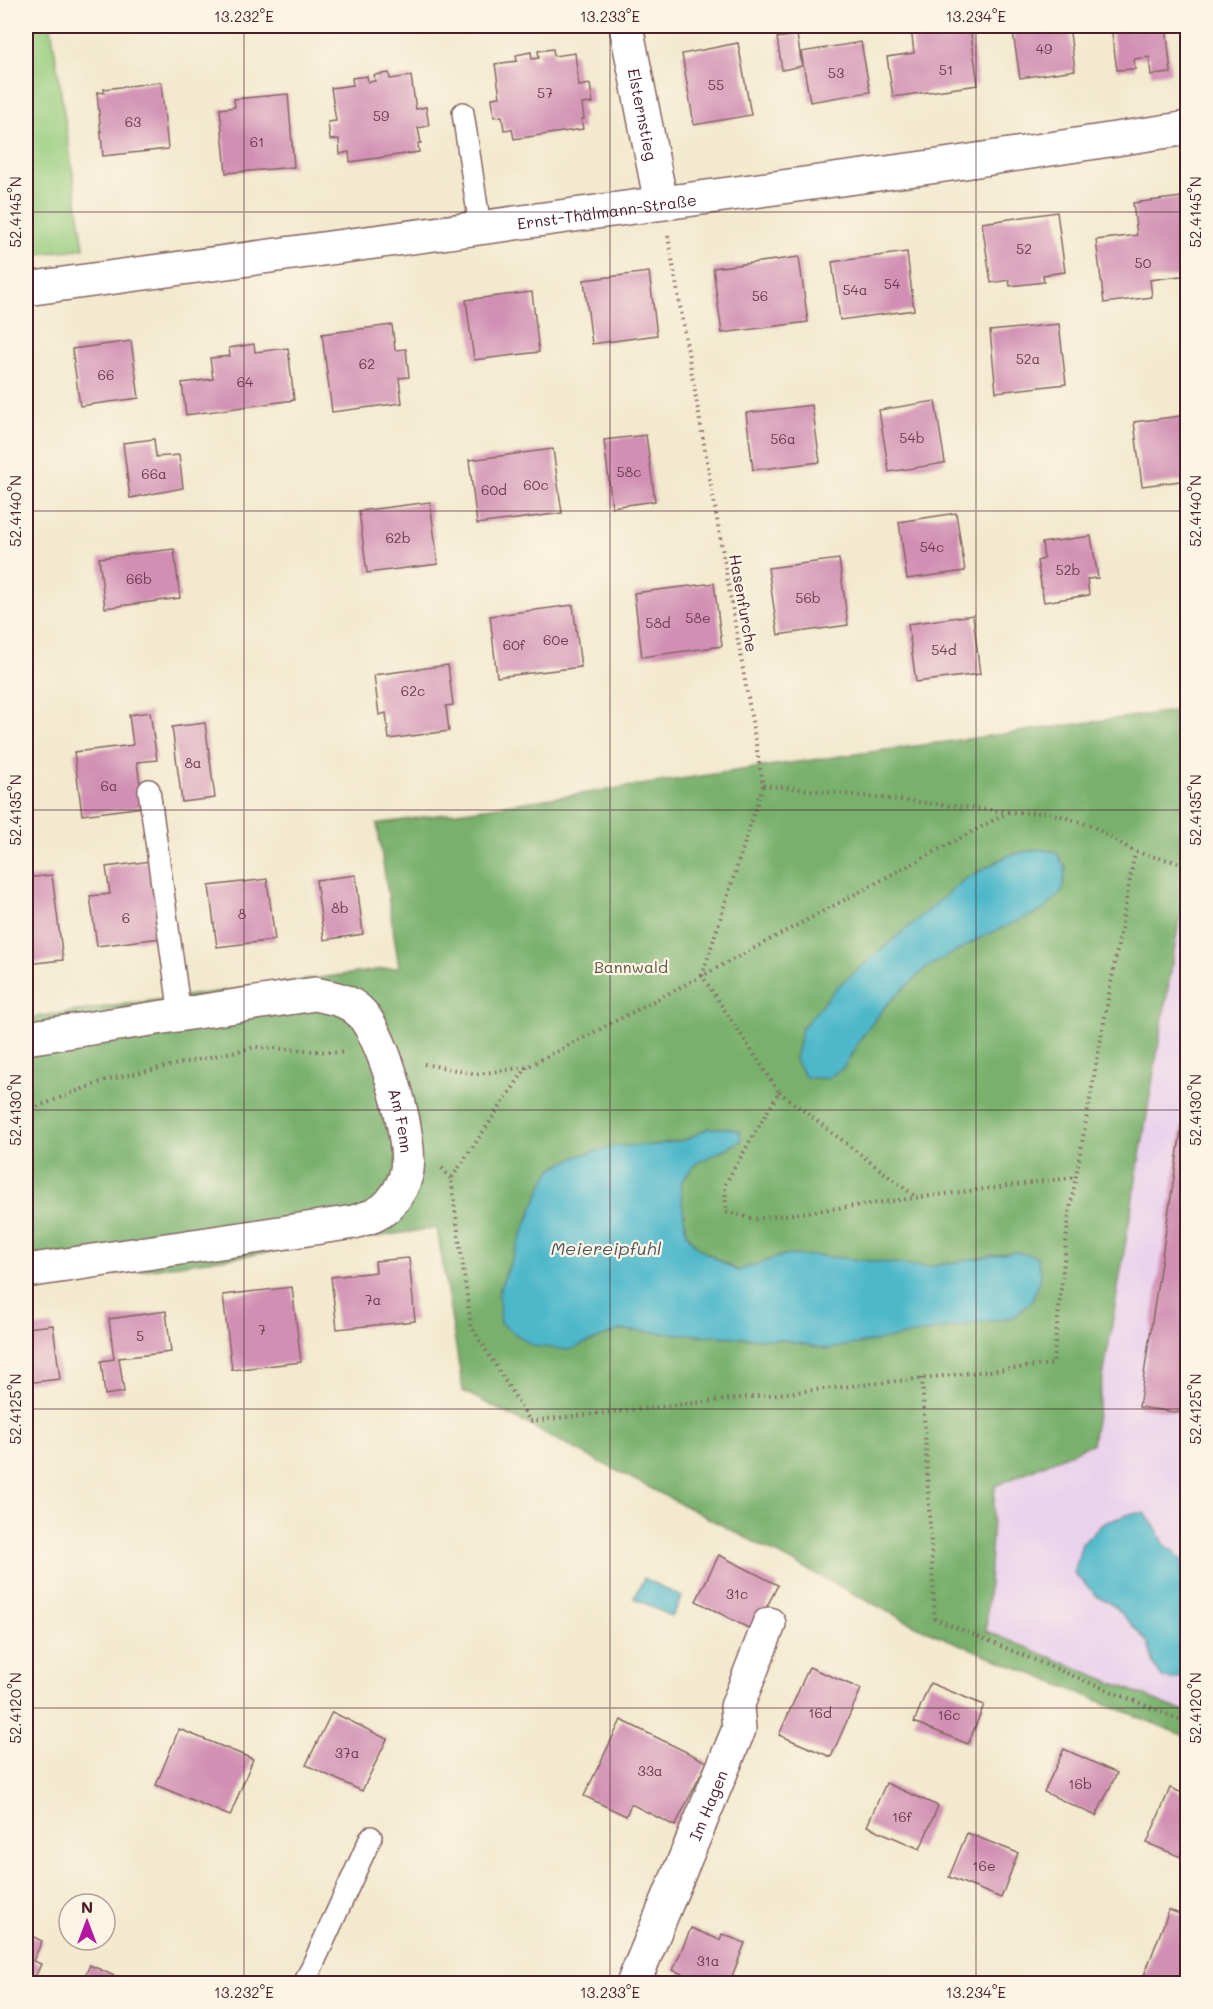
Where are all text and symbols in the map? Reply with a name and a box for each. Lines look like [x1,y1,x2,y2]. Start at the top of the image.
text: 13.232°E [214,6,274,26]
text: 13.233°E [580,6,641,26]
text: 13.234°E [946,6,1007,26]
house number: 49 [1036,39,1052,58]
house number: 51 [939,60,953,79]
house number: 53 [828,63,844,82]
street label: Elsternstieg [624,66,663,162]
house number: 55 [708,75,724,94]
house number: 57 [537,83,553,102]
house number: 59 [373,106,389,125]
house number: 63 [125,112,141,131]
house number: 61 [250,132,264,151]
text: 52.4145°N [5,176,25,248]
text: 52.4145°N [1185,176,1205,248]
street label: Ernst-Thälmann-Straße [516,188,698,233]
house number: 52 [1016,239,1032,258]
house number: 50 [1135,253,1152,272]
house number: 54 [884,274,901,293]
house number: 54a [842,280,868,299]
house number: 56 [752,286,768,305]
house number: 52a [1016,349,1040,368]
house number: 62 [359,354,375,373]
house number: 66 [98,365,114,384]
house number: 64 [237,372,254,391]
house number: 54b [899,428,925,447]
house number: 56a [770,429,796,448]
house number: 58c [617,462,641,481]
house number: 66a [141,464,167,483]
text: 52.4140°N [5,475,25,547]
house number: 60c [523,475,549,494]
text: 52.4140°N [1185,475,1205,547]
house number: 60d [481,480,507,499]
house number: 62b [385,528,411,547]
house number: 54c [920,537,944,556]
street label: Hasenfurche [725,552,763,654]
house number: 52b [1056,560,1081,579]
house number: 66b [126,569,152,588]
house number: 56b [795,588,821,607]
house number: 58e [685,608,711,627]
house number: 58d [645,613,671,632]
house number: 60e [543,630,569,649]
house number: 60f [503,635,526,654]
house number: 54d [931,640,957,659]
house number: 62c [401,681,425,700]
house number: 8a [184,753,202,772]
text: 52.4135°N [5,774,25,846]
text: 52.4135°N [1185,774,1205,846]
house number: 6a [100,776,118,795]
house number: 8b [331,898,349,917]
house number: 8 [238,904,246,923]
house number: 6 [122,908,130,927]
park label: Bannwald [594,956,668,977]
text: 52.4130°N [5,1074,25,1146]
text: 52.4130°N [1185,1074,1205,1146]
street label: Am Fenn [385,1086,418,1154]
water label: Meiereipfuhl [551,1236,662,1260]
house number: 7a [365,1290,381,1309]
house number: 7 [258,1320,266,1339]
house number: 5 [136,1326,144,1345]
text: 52.4125°N [5,1374,25,1445]
text: 52.4125°N [1185,1374,1205,1445]
house number: 31c [726,1584,748,1603]
text: 52.4120°N [5,1672,25,1744]
text: 52.4120°N [1185,1672,1205,1744]
house number: 16d [808,1703,832,1722]
house number: 16c [938,1705,960,1724]
house number: 37a [335,1743,359,1762]
house number: 33a [637,1761,663,1780]
street label: Im Hagen [683,1766,731,1843]
house number: 16b [1068,1774,1092,1793]
house number: 16f [892,1807,913,1826]
house number: 16e [972,1856,996,1875]
north arrow [57,1892,117,1952]
text: N [81,1896,93,1917]
house number: 31a [696,1951,720,1970]
text: 13.232°E [214,1982,274,2002]
text: 13.233°E [580,1982,641,2002]
text: 13.234°E [946,1982,1007,2002]

